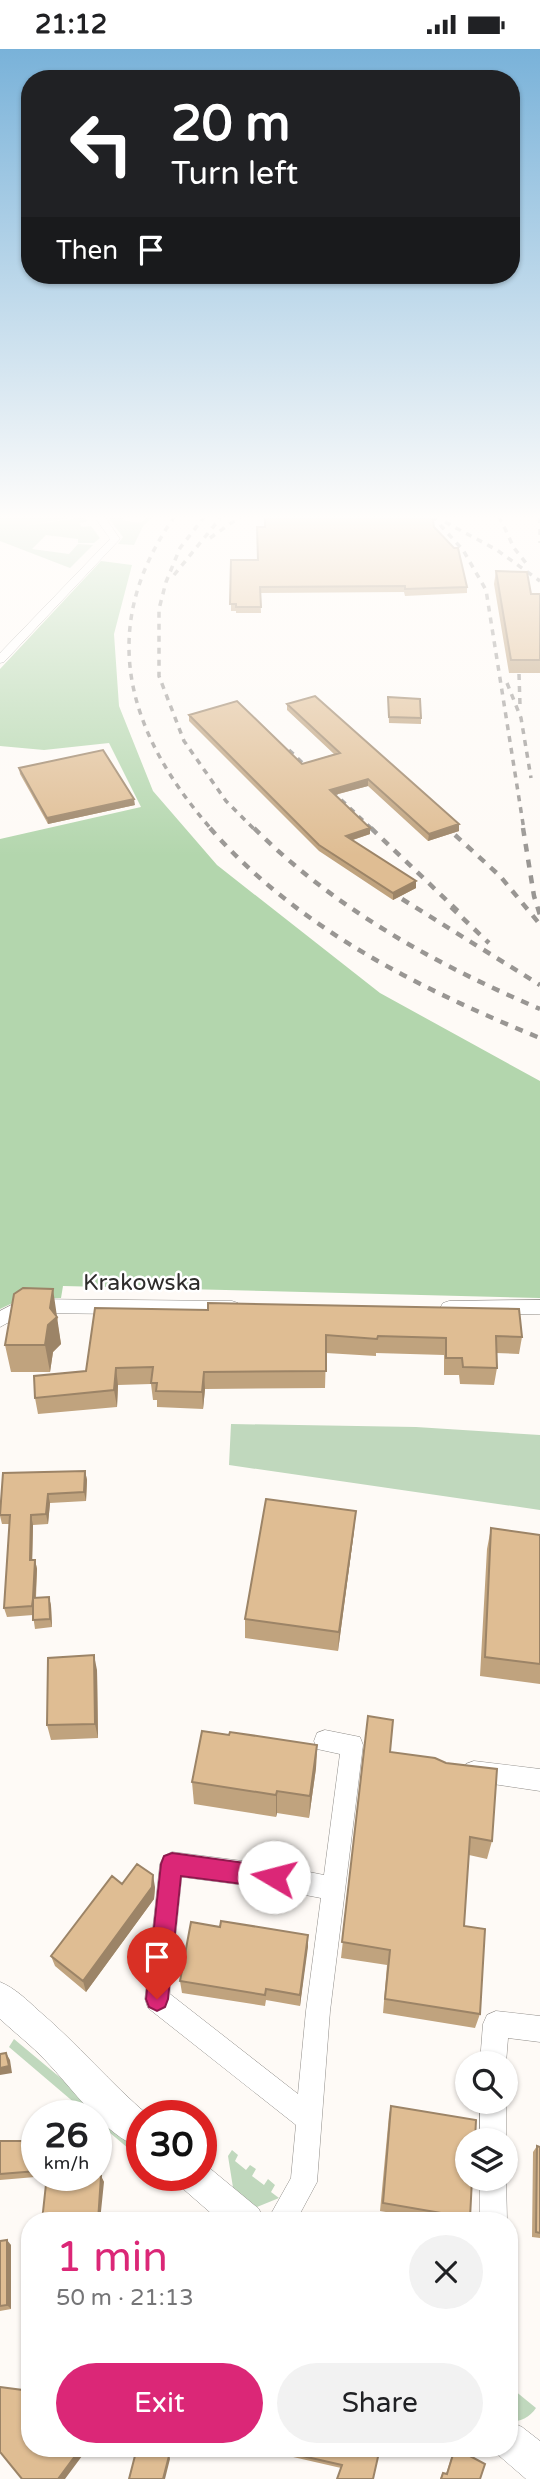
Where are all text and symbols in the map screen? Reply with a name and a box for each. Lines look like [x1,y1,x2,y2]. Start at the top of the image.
text: 21:12 [35,9,107,40]
text: 20 m [171,95,290,154]
icon: left [56,98,147,189]
text: Turn left [171,155,298,193]
icon: arrive [132,231,170,269]
text: Then [56,235,118,266]
street label: Krakowska [83,1269,201,1297]
position arrow [237,1840,311,1914]
pin [127,1927,187,1999]
icon: arrive [138,1938,176,1976]
map controls [455,2051,518,2191]
button: search [455,2051,518,2114]
speed limit sign: 30 [126,2100,217,2191]
text: 26 [45,2115,88,2157]
button: layers [455,2128,518,2191]
text: km/h [44,2152,89,2174]
text: 1 min [56,2232,168,2283]
button: close [409,2235,483,2309]
text: 50 m · 21:13 [56,2284,194,2312]
button: Exit [56,2363,263,2443]
button: Share [277,2363,483,2443]

